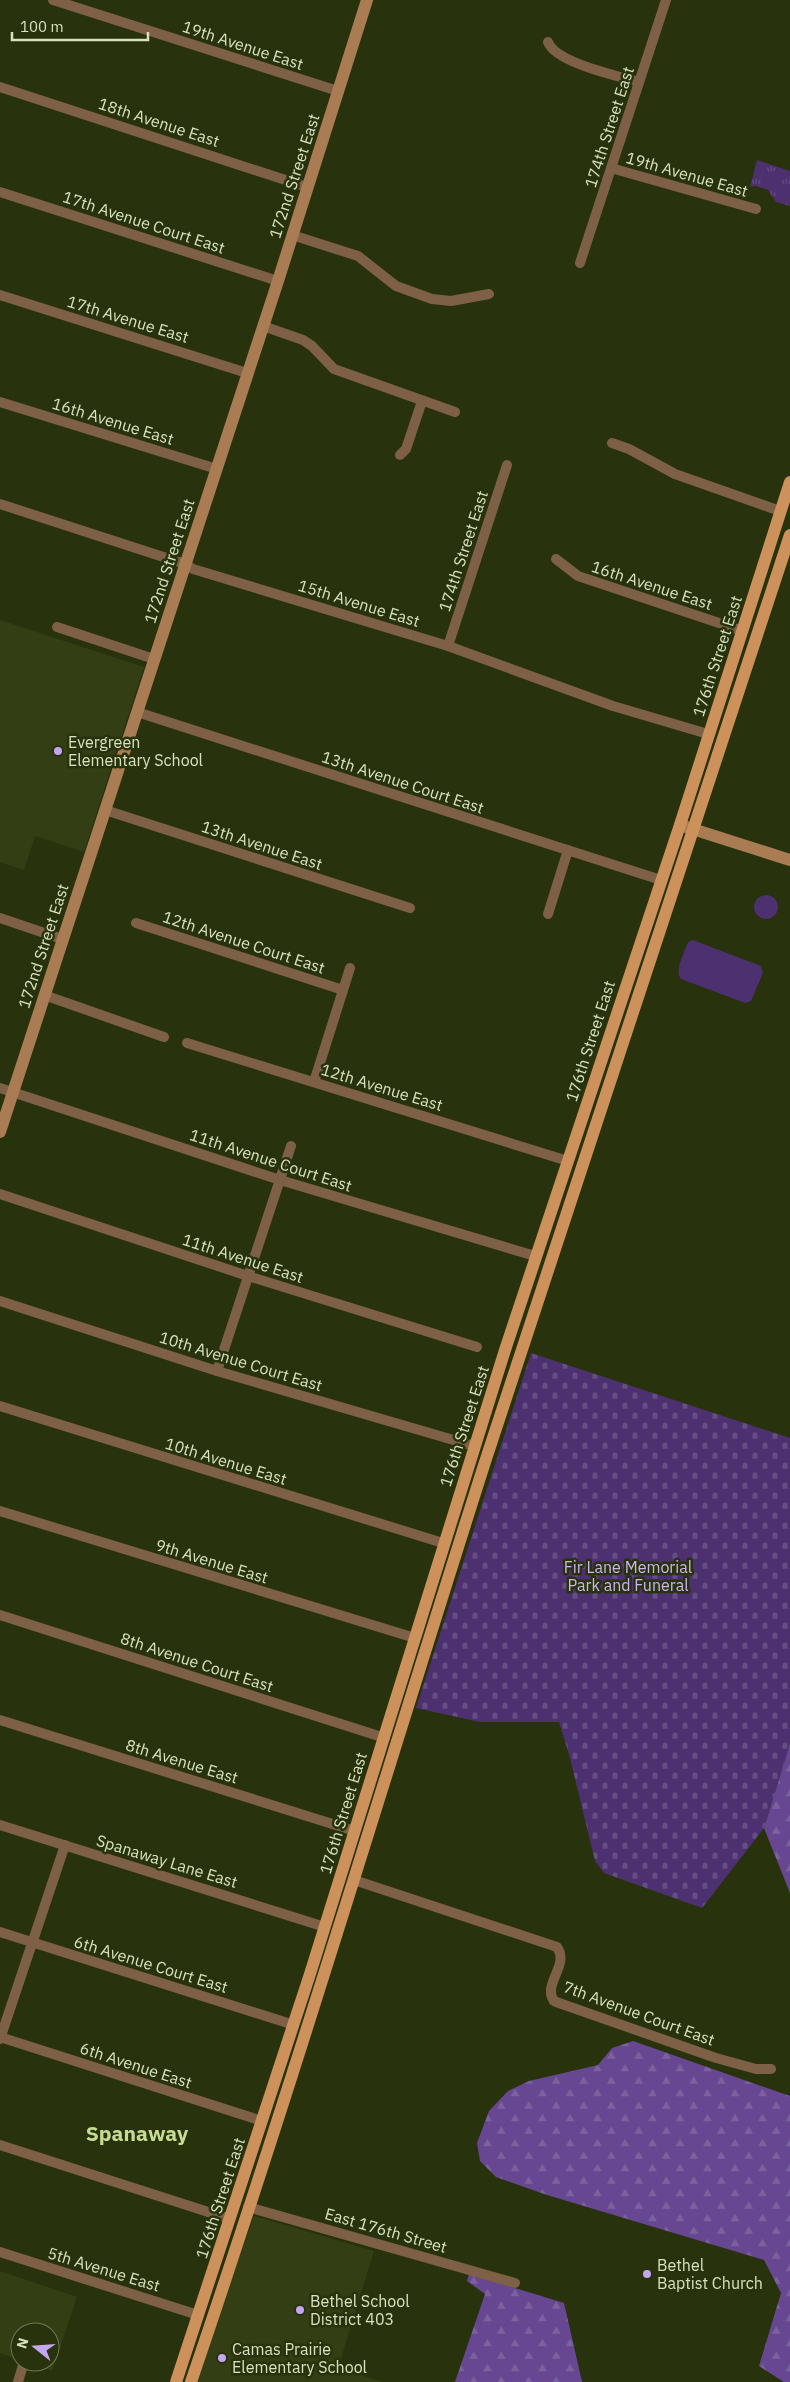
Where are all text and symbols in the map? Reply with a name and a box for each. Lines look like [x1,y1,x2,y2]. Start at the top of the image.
scale bar [12,10,149,42]
street label: 19th Avenue East [180,16,306,74]
text: 100 m [20,17,64,36]
street label: 174th Street East [580,64,638,190]
street label: 18th Avenue East [96,93,222,151]
street label: 172nd Street East [264,111,324,241]
street label: 19th Avenue East [624,147,750,201]
street label: 17th Avenue Court East [60,186,228,258]
street label: 17th Avenue East [65,291,191,347]
street label: 16th Avenue East [50,393,176,449]
street label: 174th Street East [434,488,492,614]
street label: 172nd Street East [139,496,199,626]
street label: 16th Avenue East [589,556,715,614]
street label: 15th Avenue East [296,575,422,631]
street label: 176th Street East [688,593,746,719]
place label: Evergreen Elementary School [68,732,203,770]
marker: Evergreen Elementary School [52,745,64,757]
street label: 13th Avenue Court East [319,746,487,818]
street label: 13th Avenue East [199,816,325,874]
street label: 172nd Street East [13,881,73,1011]
street label: 12th Avenue Court East [160,906,328,978]
street label: 176th Street East [561,978,619,1104]
street label: 12th Avenue East [319,1059,445,1115]
street label: 11th Avenue Court East [187,1124,355,1196]
street label: 11th Avenue East [180,1229,306,1287]
street label: 10th Avenue Court East [157,1327,325,1395]
street label: 176th Street East [435,1363,493,1489]
street label: 10th Avenue East [163,1433,289,1489]
street label: 9th Avenue East [153,1534,271,1588]
park label: Fir Lane Memorial Park and Funeral [564,1557,692,1595]
street label: 8th Avenue Court East [118,1628,276,1696]
street label: 8th Avenue East [123,1734,241,1788]
street label: 176th Street East [315,1750,371,1876]
street label: Spanaway Lane East [94,1830,240,1892]
street label: 6th Avenue Court East [72,1931,230,1997]
street label: 7th Avenue Court East [561,1976,717,2050]
street label: 6th Avenue East [78,2037,194,2093]
district label: Spanaway [86,2119,189,2147]
street label: 176th Street East [191,2135,249,2261]
street label: East 176th Street [323,2203,449,2257]
street label: 5th Avenue East [45,2242,163,2296]
place label: Bethel Baptist Church [657,2255,763,2293]
marker: Bethel Baptist Church [641,2268,653,2280]
place label: Bethel School District 403 [310,2291,410,2329]
marker: Bethel School District 403 [294,2304,306,2316]
north arrow [10,2322,60,2372]
text: N [12,2336,33,2351]
place label: Camas Prairie Elementary School [232,2339,367,2377]
marker: Camas Prairie Elementary School [216,2352,228,2364]

